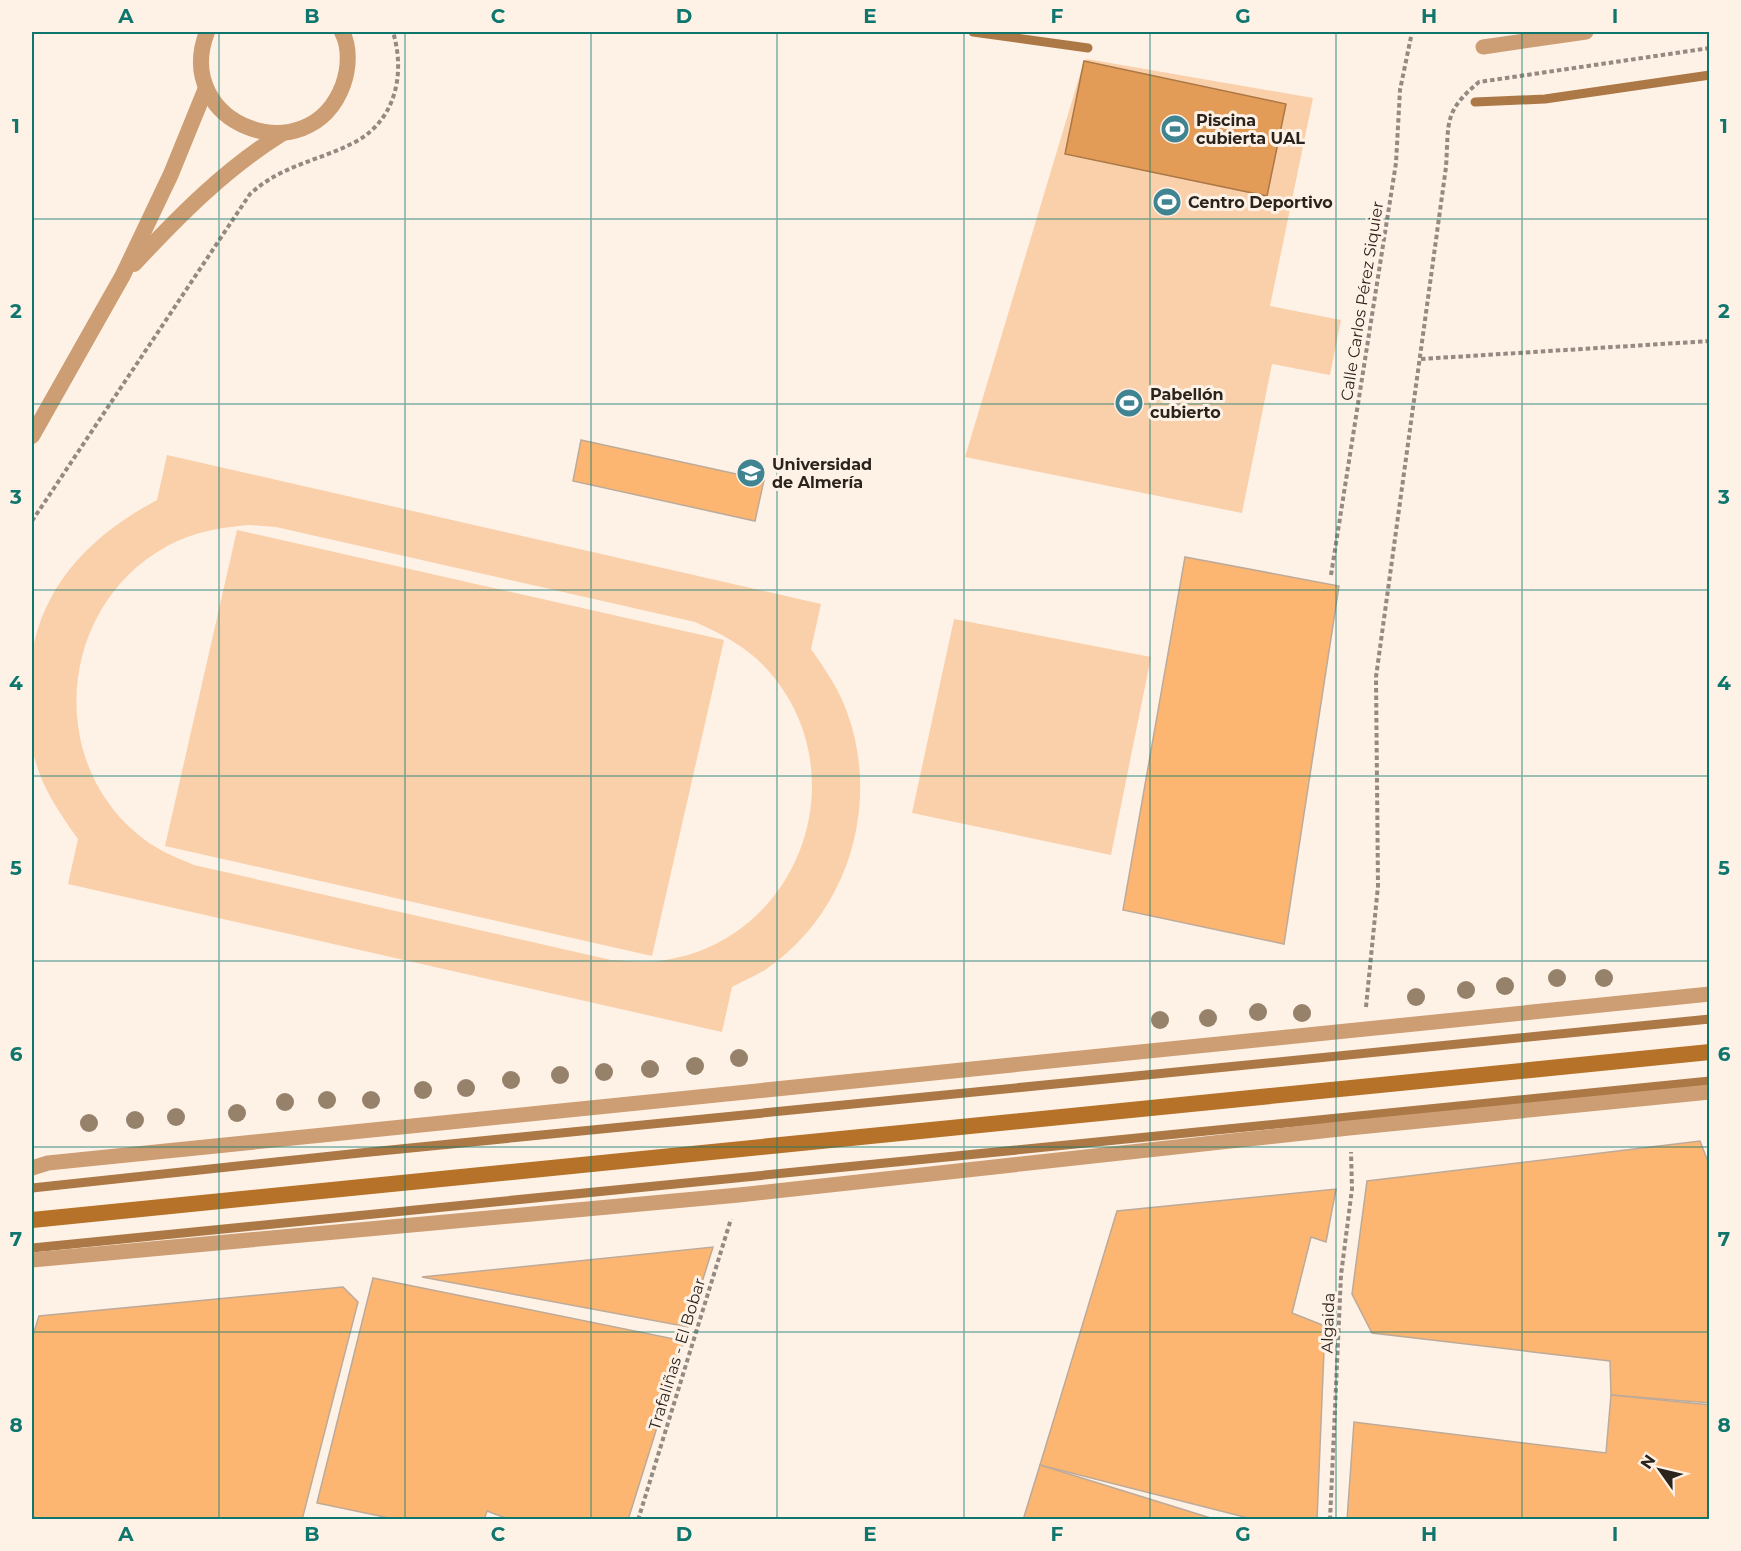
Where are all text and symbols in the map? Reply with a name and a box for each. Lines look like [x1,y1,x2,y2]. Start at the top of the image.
text: A [117,4,134,28]
text: B [304,4,320,28]
text: C [491,4,506,28]
text: D [676,4,692,28]
text: E [863,4,877,28]
text: F [1051,4,1064,28]
text: G [1235,4,1251,28]
text: H [1421,4,1437,28]
text: I [1612,4,1618,28]
place label: Piscina cubierta UAL [1196,111,1305,148]
sports icon: Piscina cubierta UAL [1159,113,1191,145]
text: 1 [12,114,20,138]
text: 1 [1720,114,1728,138]
sports icon: Centro Deportivo [1151,186,1183,218]
place label: Centro Deportivo [1188,193,1333,212]
street label: Calle Carlos Pérez Siquier [1337,200,1387,402]
text: 2 [10,299,22,323]
text: 2 [1718,299,1730,323]
place label: Pabellón cubierto [1150,385,1224,422]
sports icon: Pabellón cubierto [1113,387,1145,419]
place label: Universidad de Almería [772,455,872,492]
school or university icon: Universidad de Almería [735,457,767,489]
text: 3 [9,485,22,509]
text: 3 [1717,485,1730,509]
text: 4 [9,671,23,695]
text: 4 [1717,671,1731,695]
text: 5 [10,856,22,880]
text: 5 [1718,856,1730,880]
text: 6 [10,1042,23,1066]
text: 6 [1718,1042,1731,1066]
text: 7 [10,1227,22,1251]
text: 7 [1718,1227,1730,1251]
street label: Trafaliñas - El Bobar [645,1276,709,1432]
street label: Algaida [1317,1292,1339,1354]
text: 8 [9,1413,23,1437]
text: 8 [1717,1413,1731,1437]
north arrow [1630,1440,1690,1500]
text: N [1636,1451,1659,1473]
text: A [117,1522,134,1546]
text: B [304,1522,320,1546]
text: C [491,1522,506,1546]
text: D [676,1522,692,1546]
text: E [863,1522,877,1546]
text: F [1051,1522,1064,1546]
text: G [1235,1522,1251,1546]
text: H [1421,1522,1437,1546]
text: I [1612,1522,1618,1546]

